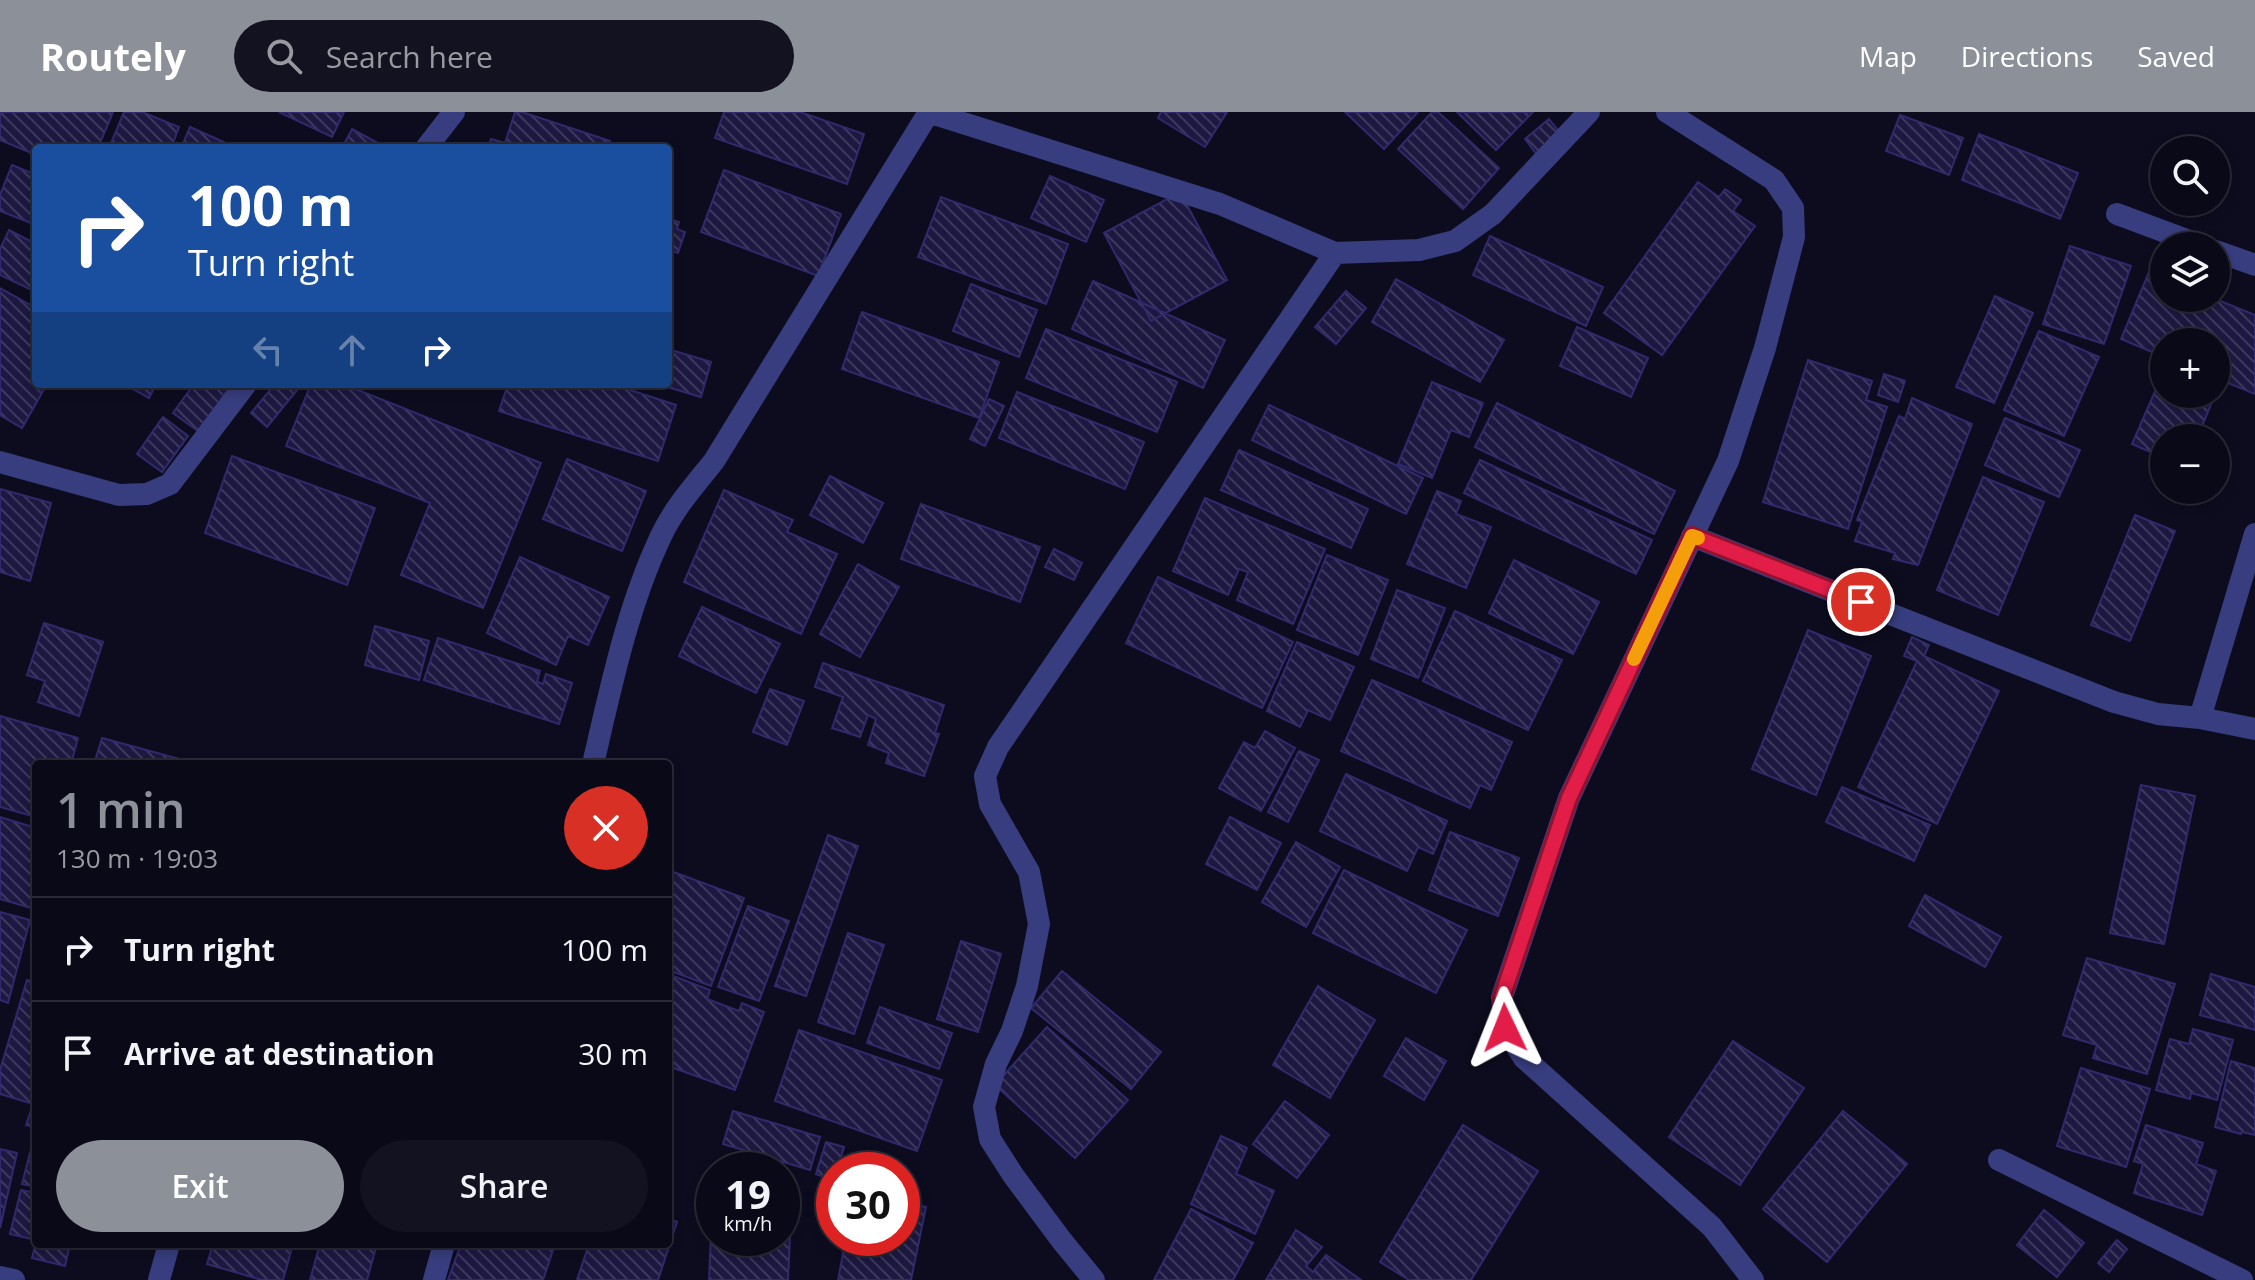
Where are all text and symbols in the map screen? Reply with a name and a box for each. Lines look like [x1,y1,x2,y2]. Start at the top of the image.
search box [234,20,794,92]
text: Routely [40,30,186,82]
icon: search [262,34,306,78]
text: Search here [326,36,493,77]
text: Map [1859,37,1917,75]
text: Directions [1961,37,2093,75]
text: Saved [2137,37,2215,75]
map controls [2150,136,2230,504]
button: search [2150,136,2230,216]
text: 100 m [188,166,354,242]
icon: right [56,176,160,280]
button: layers [2150,232,2230,312]
text: Turn right [188,238,354,287]
icon: left [246,328,290,372]
icon: ahead [330,328,374,372]
icon: right [414,328,458,372]
button: + [2150,328,2230,408]
button: − [2150,424,2230,504]
pin [1827,568,1895,636]
icon: arrive [1839,580,1883,624]
text: 1 min [56,777,186,842]
button: close [564,786,648,870]
text: 130 m · 19:03 [56,840,218,876]
icon: right [56,927,100,971]
text: Turn right [124,929,275,970]
text: 100 m [561,929,648,970]
position arrow [1463,986,1547,1070]
icon: arrive [56,1031,100,1075]
text: Arrive at destination [124,1033,435,1074]
text: 30 m [578,1033,648,1074]
button: Exit [56,1140,344,1232]
button: Share [360,1140,648,1232]
speed limit sign: 30 [816,1152,920,1256]
text: 19 [725,1166,771,1221]
text: km/h [724,1210,772,1237]

